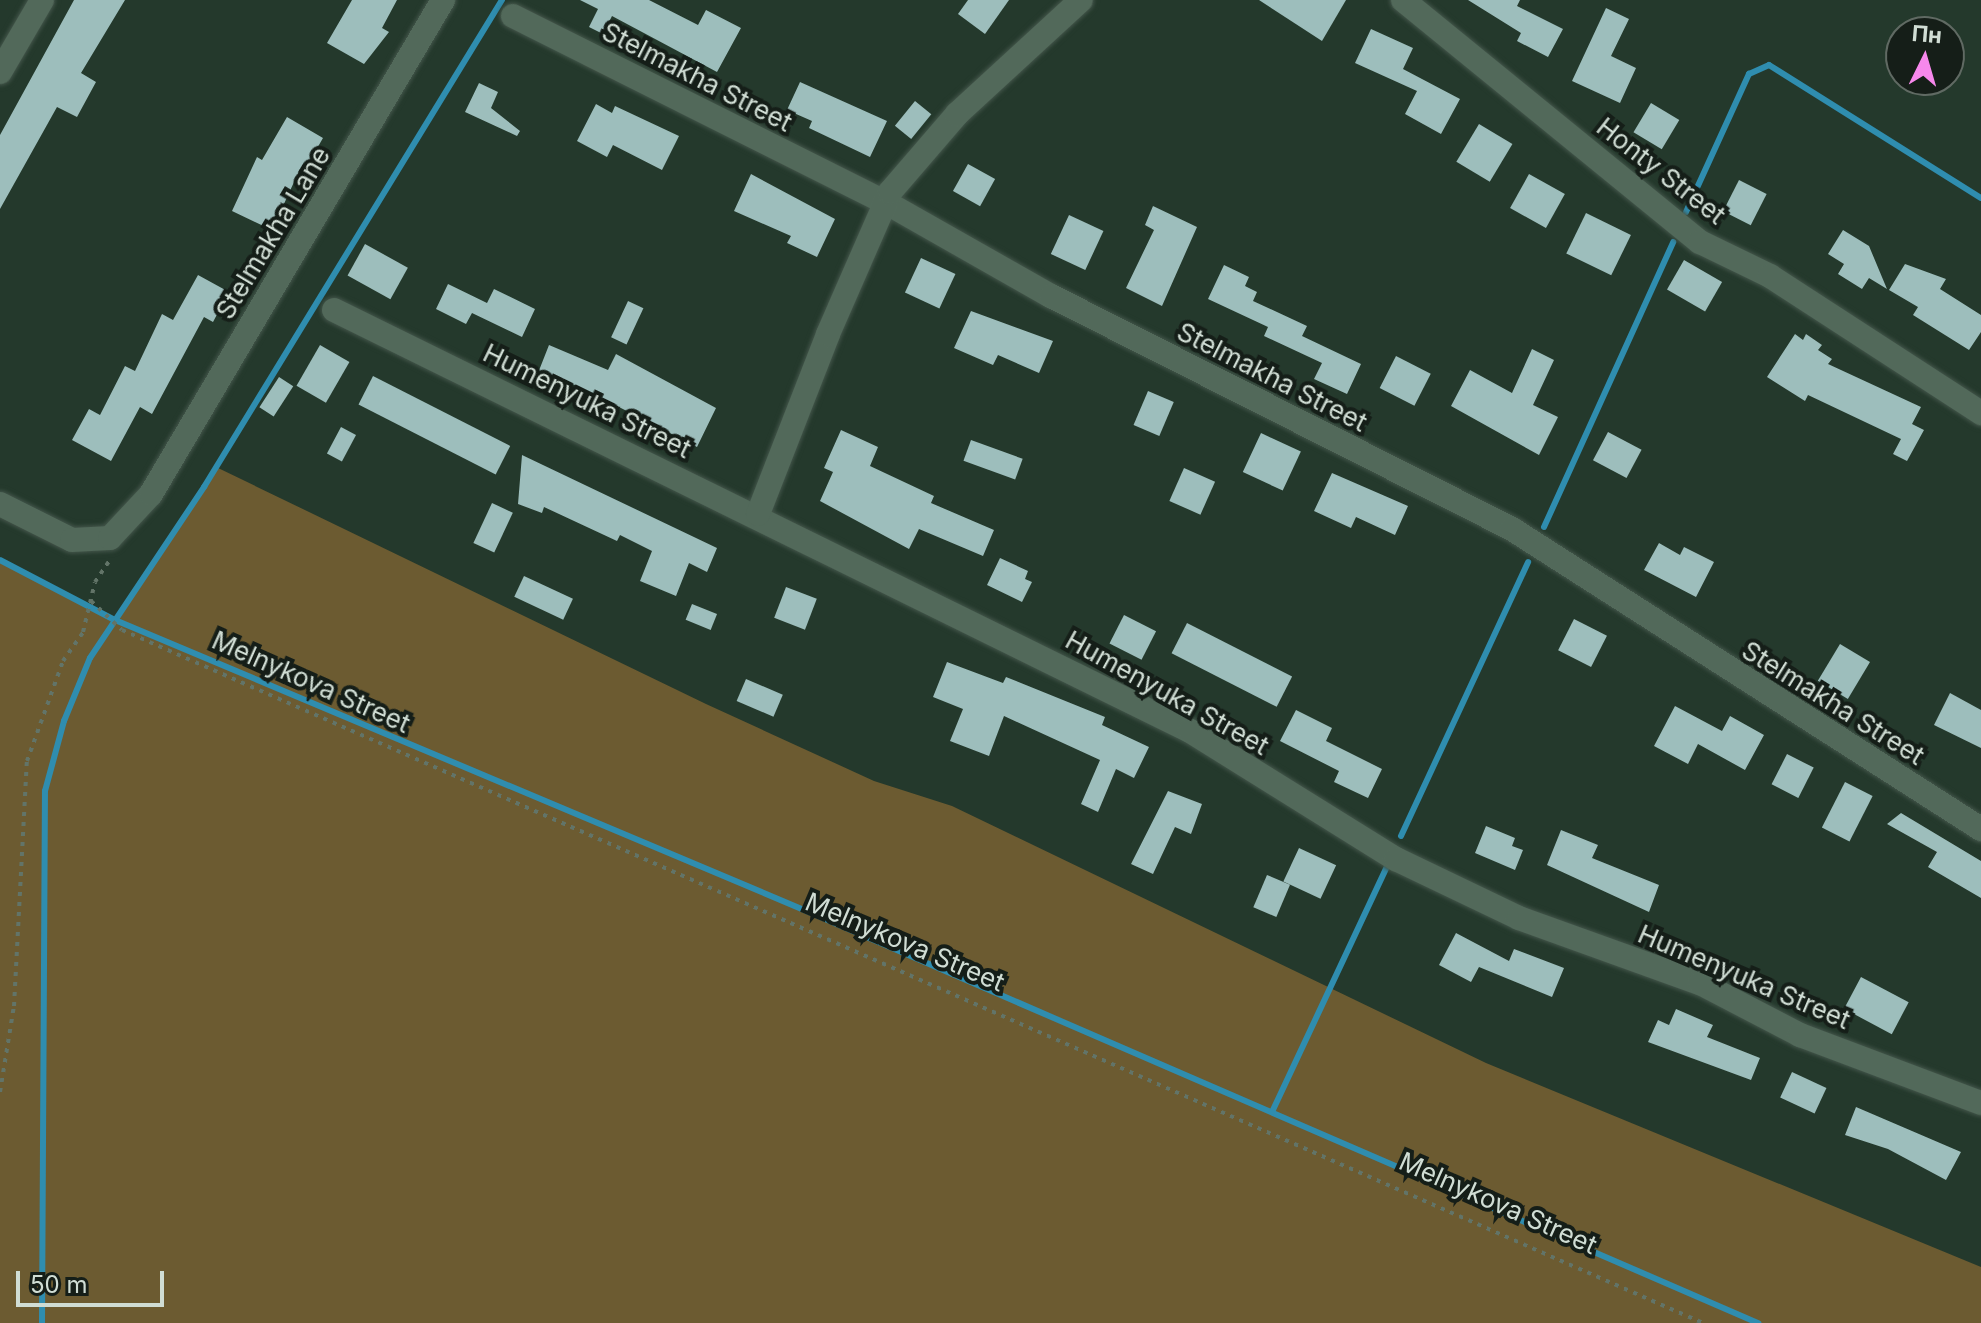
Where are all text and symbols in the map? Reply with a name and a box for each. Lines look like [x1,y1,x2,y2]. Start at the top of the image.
street label: Stelmakha Street [597,16,797,138]
north arrow [1885,16,1965,96]
text: Пн [1911,20,1943,48]
street label: Honty Street [1590,111,1732,231]
street label: Stelmakha Lane [209,141,337,325]
street label: Stelmakha Street [1172,316,1372,438]
street label: Humenyuka Street [478,337,696,465]
street label: Melnykova Street [207,624,415,740]
street label: Humenyuka Street [1060,624,1274,762]
street label: Stelmakha Street [1736,634,1930,772]
street label: Melnykova Street [801,886,1009,998]
street label: Humenyuka Street [1633,918,1855,1036]
street label: Melnykova Street [1394,1145,1602,1261]
scale bar [20,1255,168,1305]
text: 50 m [30,1270,88,1299]

